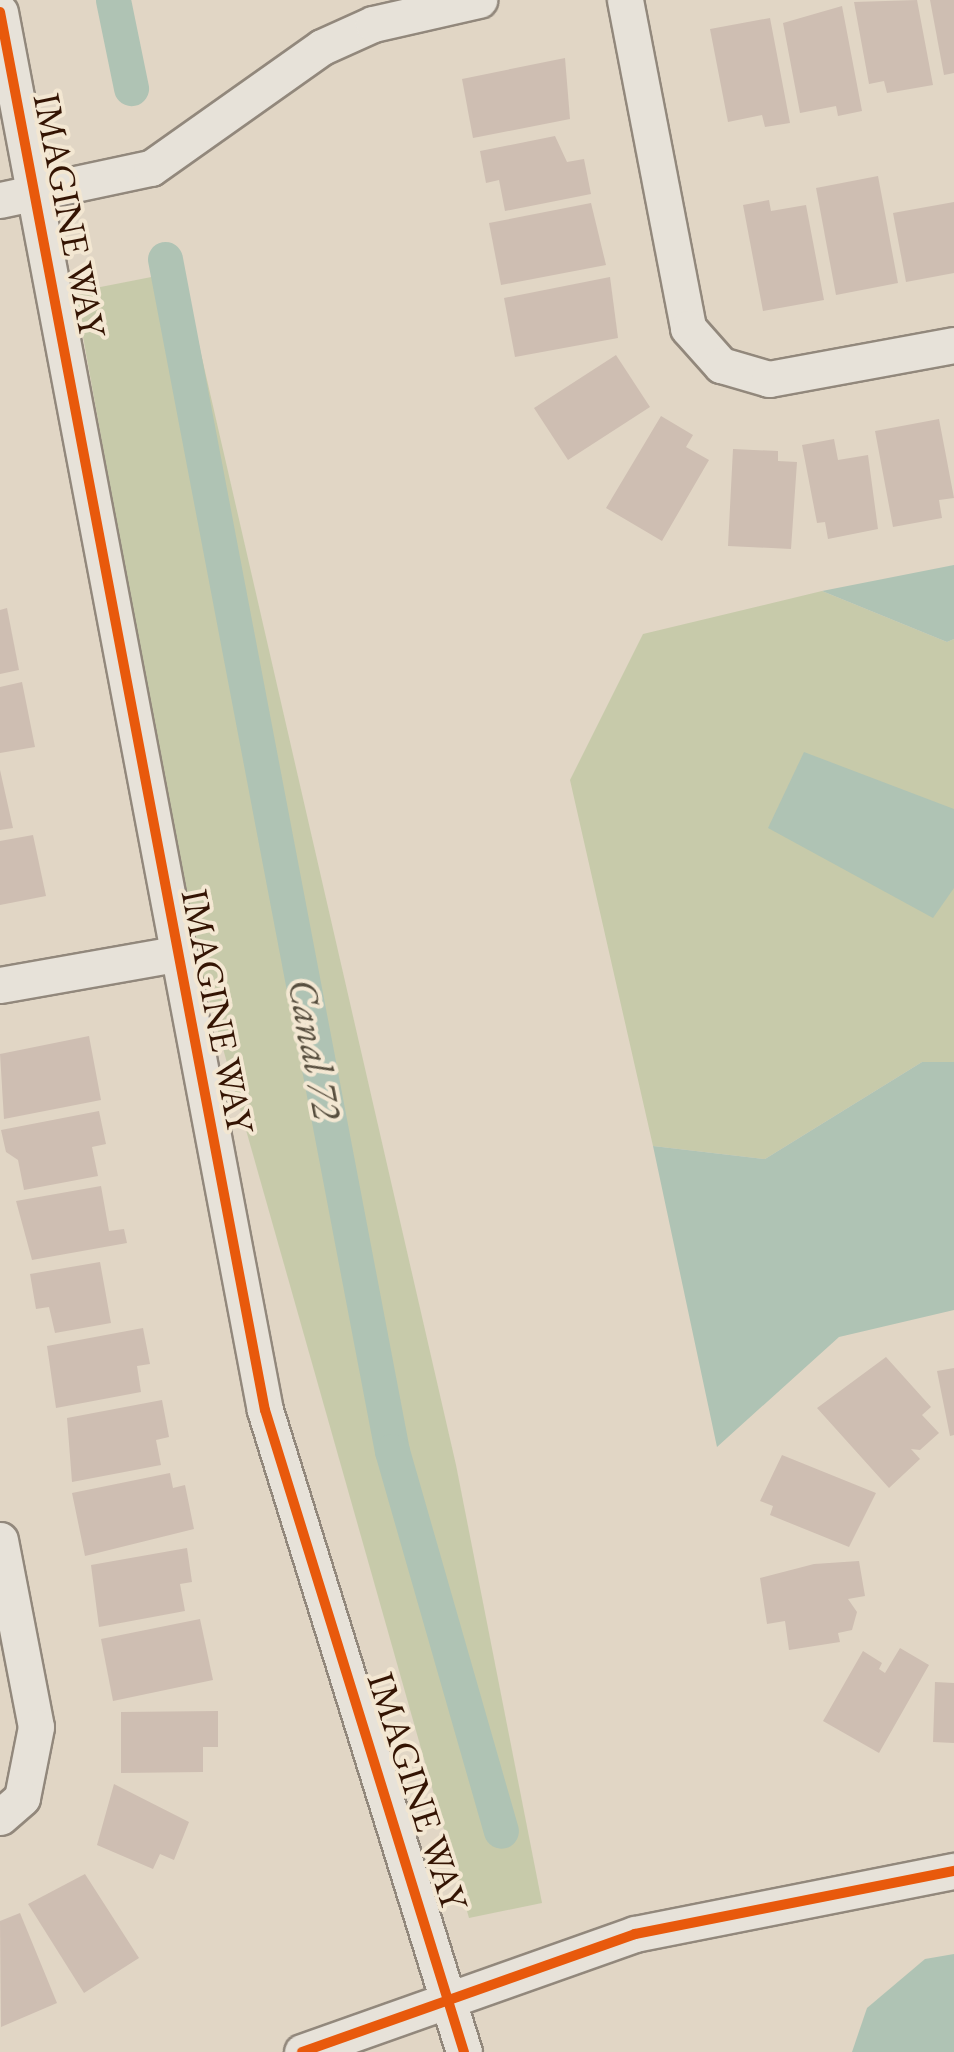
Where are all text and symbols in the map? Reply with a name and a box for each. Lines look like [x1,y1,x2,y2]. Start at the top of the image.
street label: IMAGINE WAY [24,89,116,341]
street label: IMAGINE WAY [172,885,264,1137]
water label: Canal 72 [278,975,352,1123]
street label: IMAGINE WAY [358,1666,478,1916]

